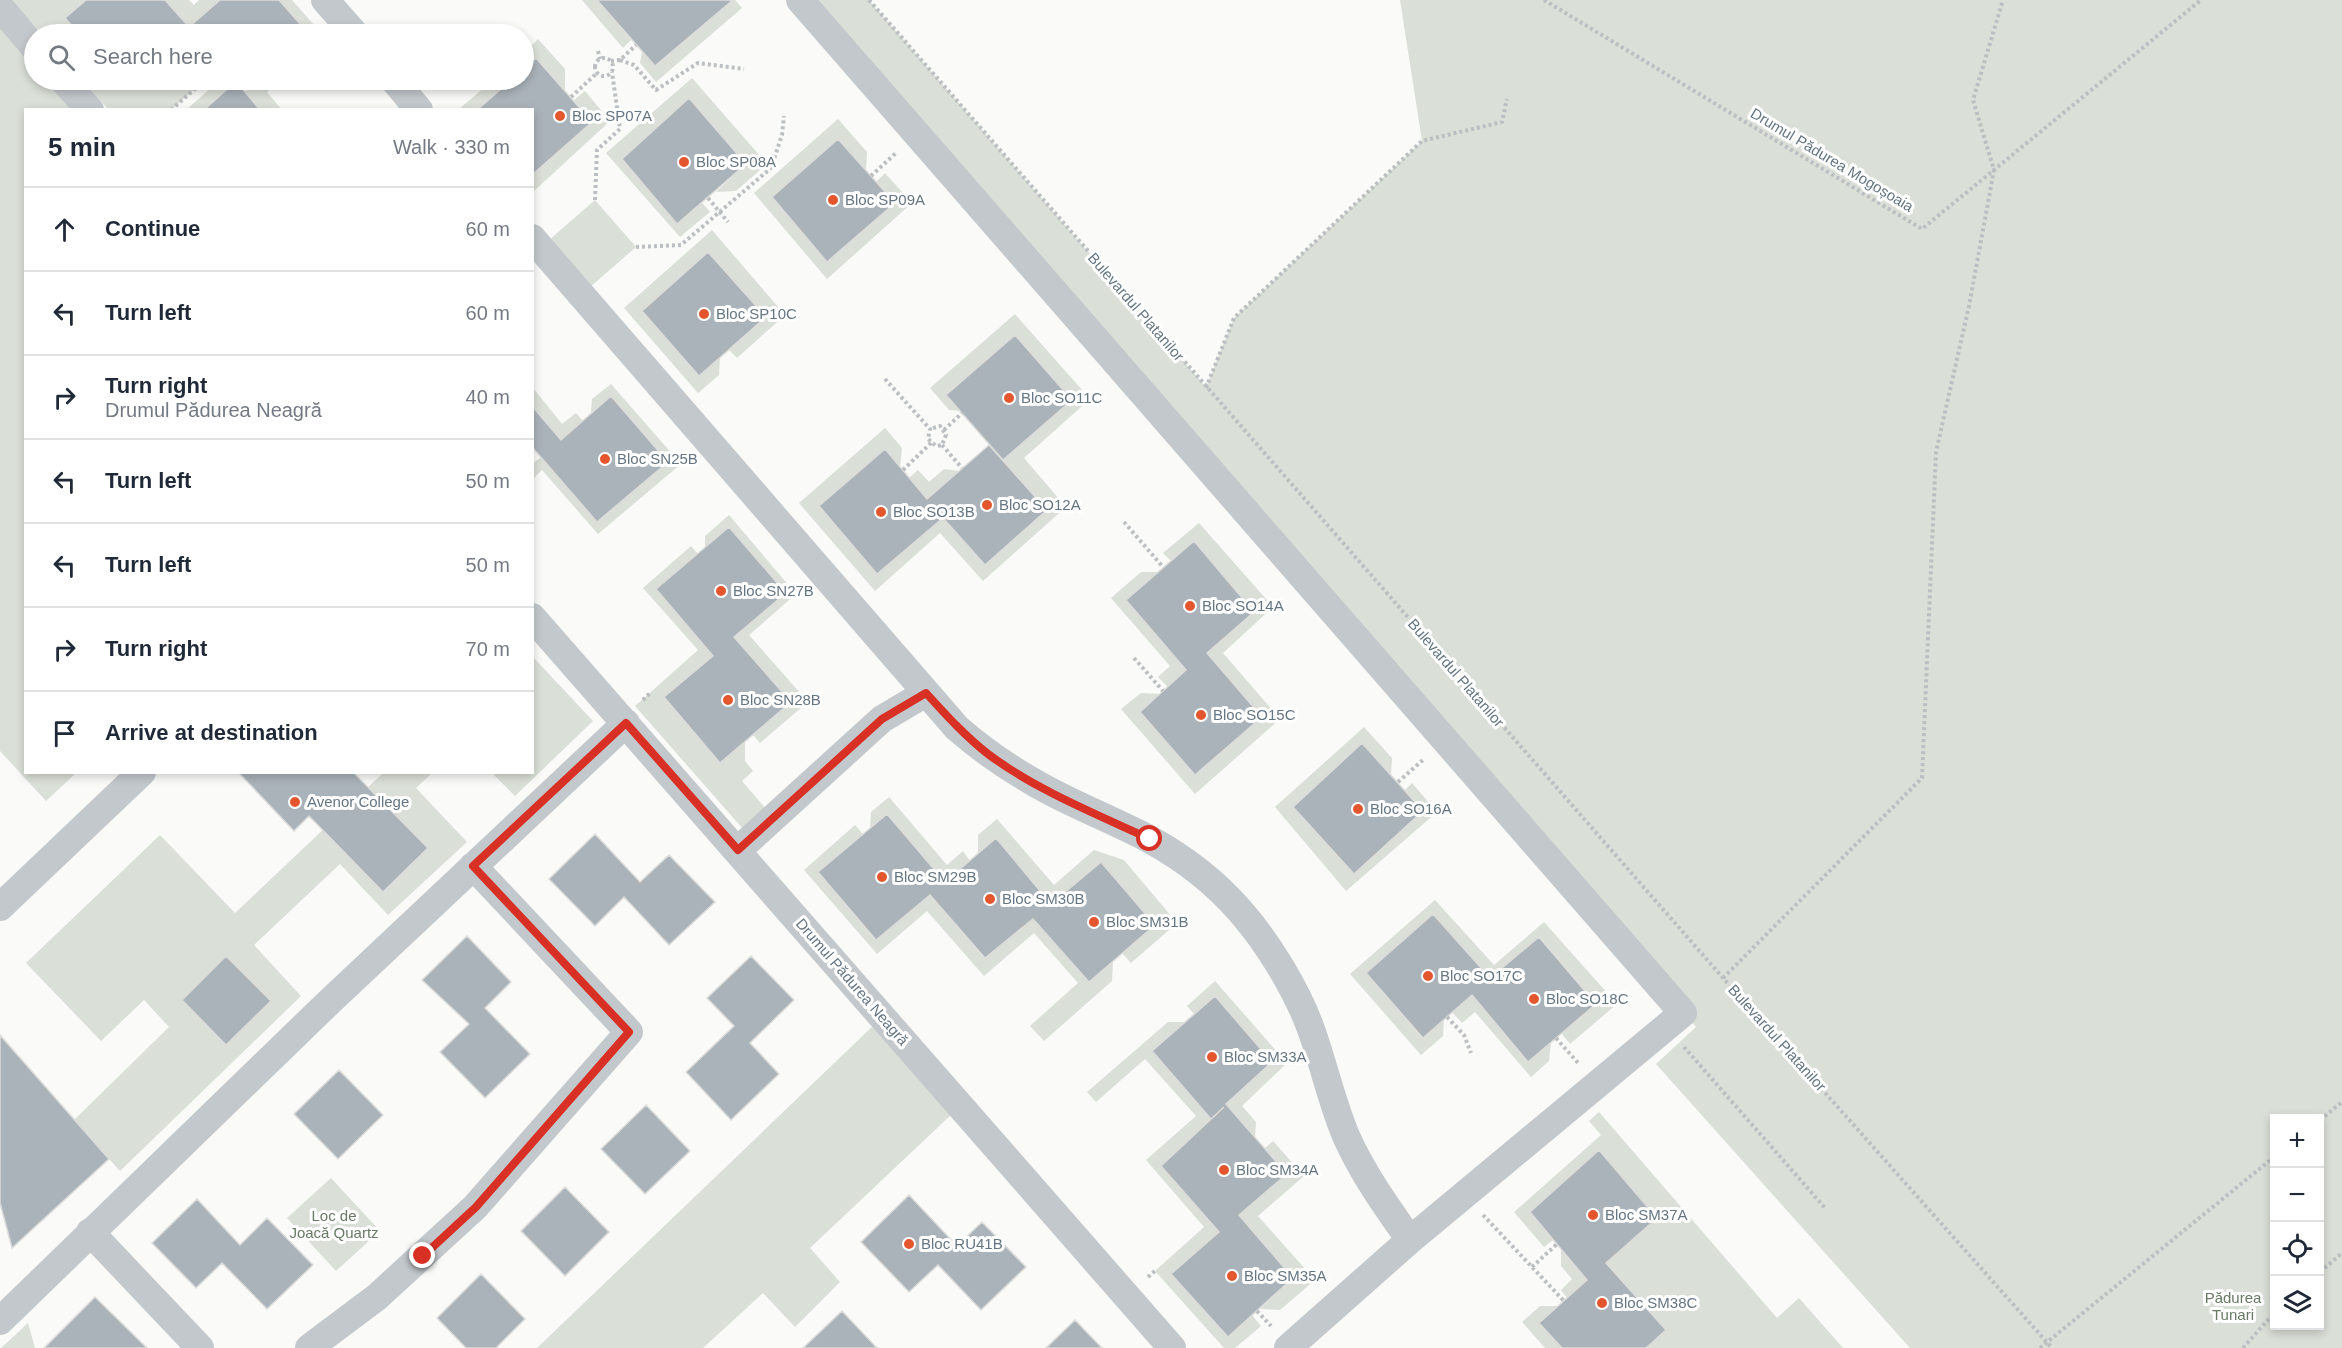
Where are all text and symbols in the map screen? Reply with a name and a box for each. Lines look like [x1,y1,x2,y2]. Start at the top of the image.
search box [24,24,534,90]
icon: search [45,41,78,74]
text: Search here [93,44,213,69]
street label: Drumul Pădurea Mogoșoaia [1748,104,1917,215]
place label: Bloc SP07A [572,107,652,124]
marker: Bloc SP07A [553,109,567,123]
text: 5 min [48,132,116,162]
text: Walk · 330 m [393,136,510,158]
place label: Bloc SP08A [696,153,776,170]
marker: Bloc SP08A [677,155,691,169]
place label: Bloc SP09A [845,191,925,208]
marker: Bloc SP09A [826,193,840,207]
icon: ahead [48,213,81,246]
text: Continue [105,216,200,241]
text: 60 m [466,218,510,240]
street label: Bulevardul Platanilor [1085,249,1188,364]
icon: left [48,297,81,330]
text: Turn left [105,300,191,325]
text: 60 m [466,302,510,324]
place label: Bloc SP10C [716,305,797,322]
marker: Bloc SP10C [697,307,711,321]
text: Turn right [105,373,207,398]
icon: right [48,381,81,414]
text: 40 m [466,386,510,408]
place label: Bloc SO11C [1021,389,1103,406]
marker: Bloc SO11C [1002,391,1016,405]
text: Drumul Pădurea Neagră [105,399,322,421]
place label: Bloc SN25B [617,450,698,467]
marker: Bloc SN25B [598,452,612,466]
icon: left [48,465,81,498]
text: Turn left [105,468,191,493]
text: 50 m [466,470,510,492]
place label: Bloc SO12A [999,496,1081,513]
marker: Bloc SO12A [980,498,994,512]
place label: Bloc SO13B [893,503,975,520]
marker: Bloc SO13B [874,505,888,519]
icon: left [48,549,81,582]
text: Turn left [105,552,191,577]
text: 50 m [466,554,510,576]
place label: Bloc SN27B [733,582,814,599]
marker: Bloc SN27B [714,584,728,598]
place label: Bloc SO14A [1202,597,1284,614]
marker: Bloc SO14A [1183,599,1197,613]
street label: Bulevardul Platanilor [1405,615,1508,730]
icon: right [48,633,81,666]
text: Turn right [105,636,207,661]
text: 70 m [466,638,510,660]
place label: Bloc SN28B [740,691,821,708]
marker: Bloc SN28B [721,693,735,707]
place label: Bloc SO15C [1213,706,1296,723]
marker: Bloc SO15C [1194,708,1208,722]
icon: arrive [48,717,81,750]
text: Arrive at destination [105,720,318,745]
place label: Avenor College [307,793,409,810]
marker: Avenor College [288,795,302,809]
place label: Bloc SO16A [1370,800,1452,817]
marker: Bloc SO16A [1351,802,1365,816]
route start [1136,825,1162,851]
place label: Bloc SM29B [894,868,977,885]
marker: Bloc SM29B [875,870,889,884]
place label: Bloc SM30B [1002,890,1085,907]
marker: Bloc SM30B [983,892,997,906]
place label: Bloc SM31B [1106,913,1189,930]
street label: Drumul Pădurea Neagră [793,915,913,1049]
marker: Bloc SM31B [1087,915,1101,929]
place label: Bloc SO17C [1440,967,1523,984]
marker: Bloc SO17C [1421,969,1435,983]
street label: Bulevardul Platanilor [1725,981,1830,1094]
place label: Bloc SO18C [1546,990,1629,1007]
marker: Bloc SO18C [1527,992,1541,1006]
place label: Bloc SM33A [1224,1048,1307,1065]
marker: Bloc SM33A [1205,1050,1219,1064]
map controls [2270,1114,2324,1330]
button: + [2270,1114,2324,1168]
place label: Bloc SM34A [1236,1161,1319,1178]
marker: Bloc SM34A [1217,1163,1231,1177]
button: − [2270,1168,2324,1222]
place label: Bloc SM37A [1605,1206,1688,1223]
park label: Loc de Joacă Quartz [289,1207,379,1241]
marker: Bloc SM37A [1586,1208,1600,1222]
button: locate [2270,1222,2324,1276]
place label: Bloc RU41B [921,1235,1003,1252]
marker: Bloc RU41B [902,1237,916,1251]
route end [409,1242,435,1268]
place label: Bloc SM35A [1244,1267,1327,1284]
marker: Bloc SM35A [1225,1269,1239,1283]
button: layers [2270,1276,2324,1330]
park label: Pădurea Tunari [2205,1289,2262,1323]
place label: Bloc SM38C [1614,1294,1698,1311]
marker: Bloc SM38C [1595,1296,1609,1310]

